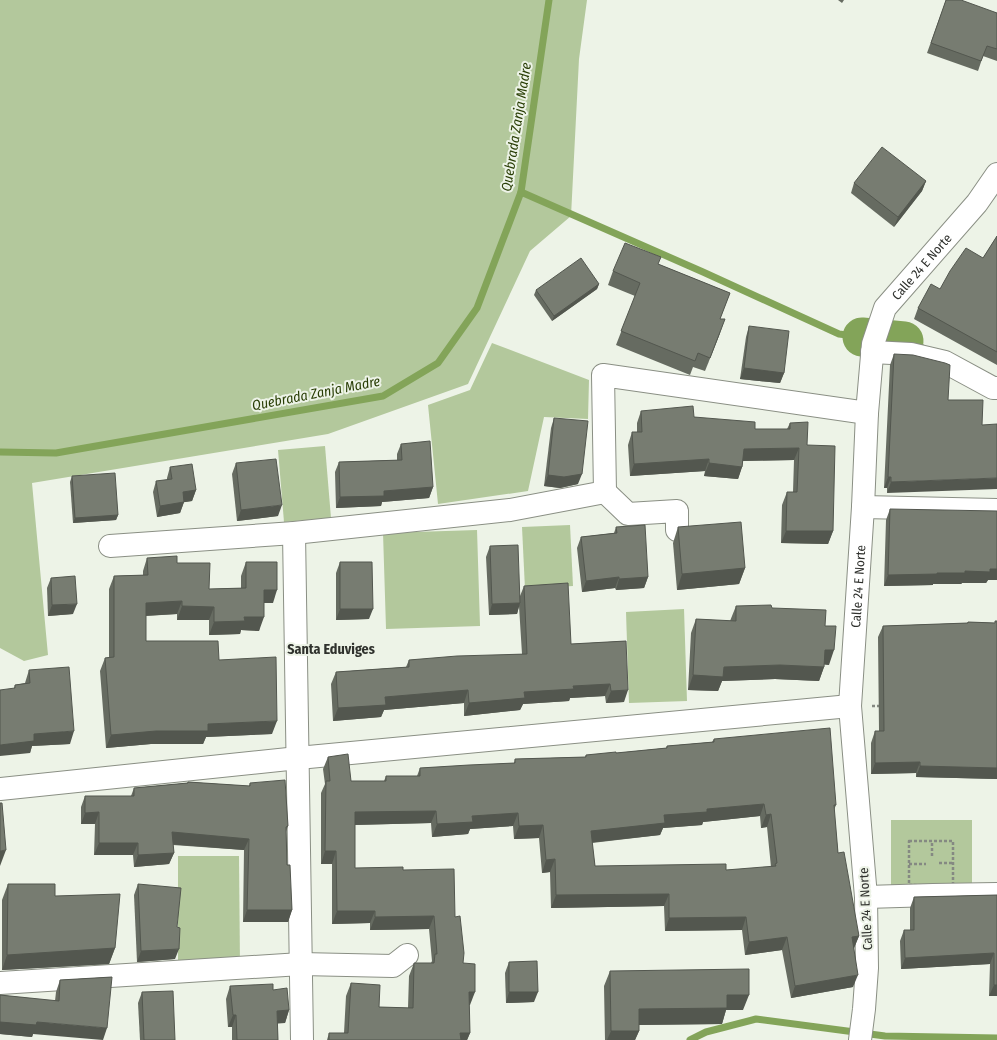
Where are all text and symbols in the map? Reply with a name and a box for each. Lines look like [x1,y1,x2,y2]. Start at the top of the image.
water label: Quebrada Zanja Madre [498,61,535,193]
street label: Calle 24 E Norte [889,231,955,303]
water label: Quebrada Zanja Madre [251,373,382,414]
street label: Calle 24 E Norte [848,544,869,628]
district label: Santa Eduviges [287,641,375,658]
street label: Calle 24 E Norte [856,867,875,951]

